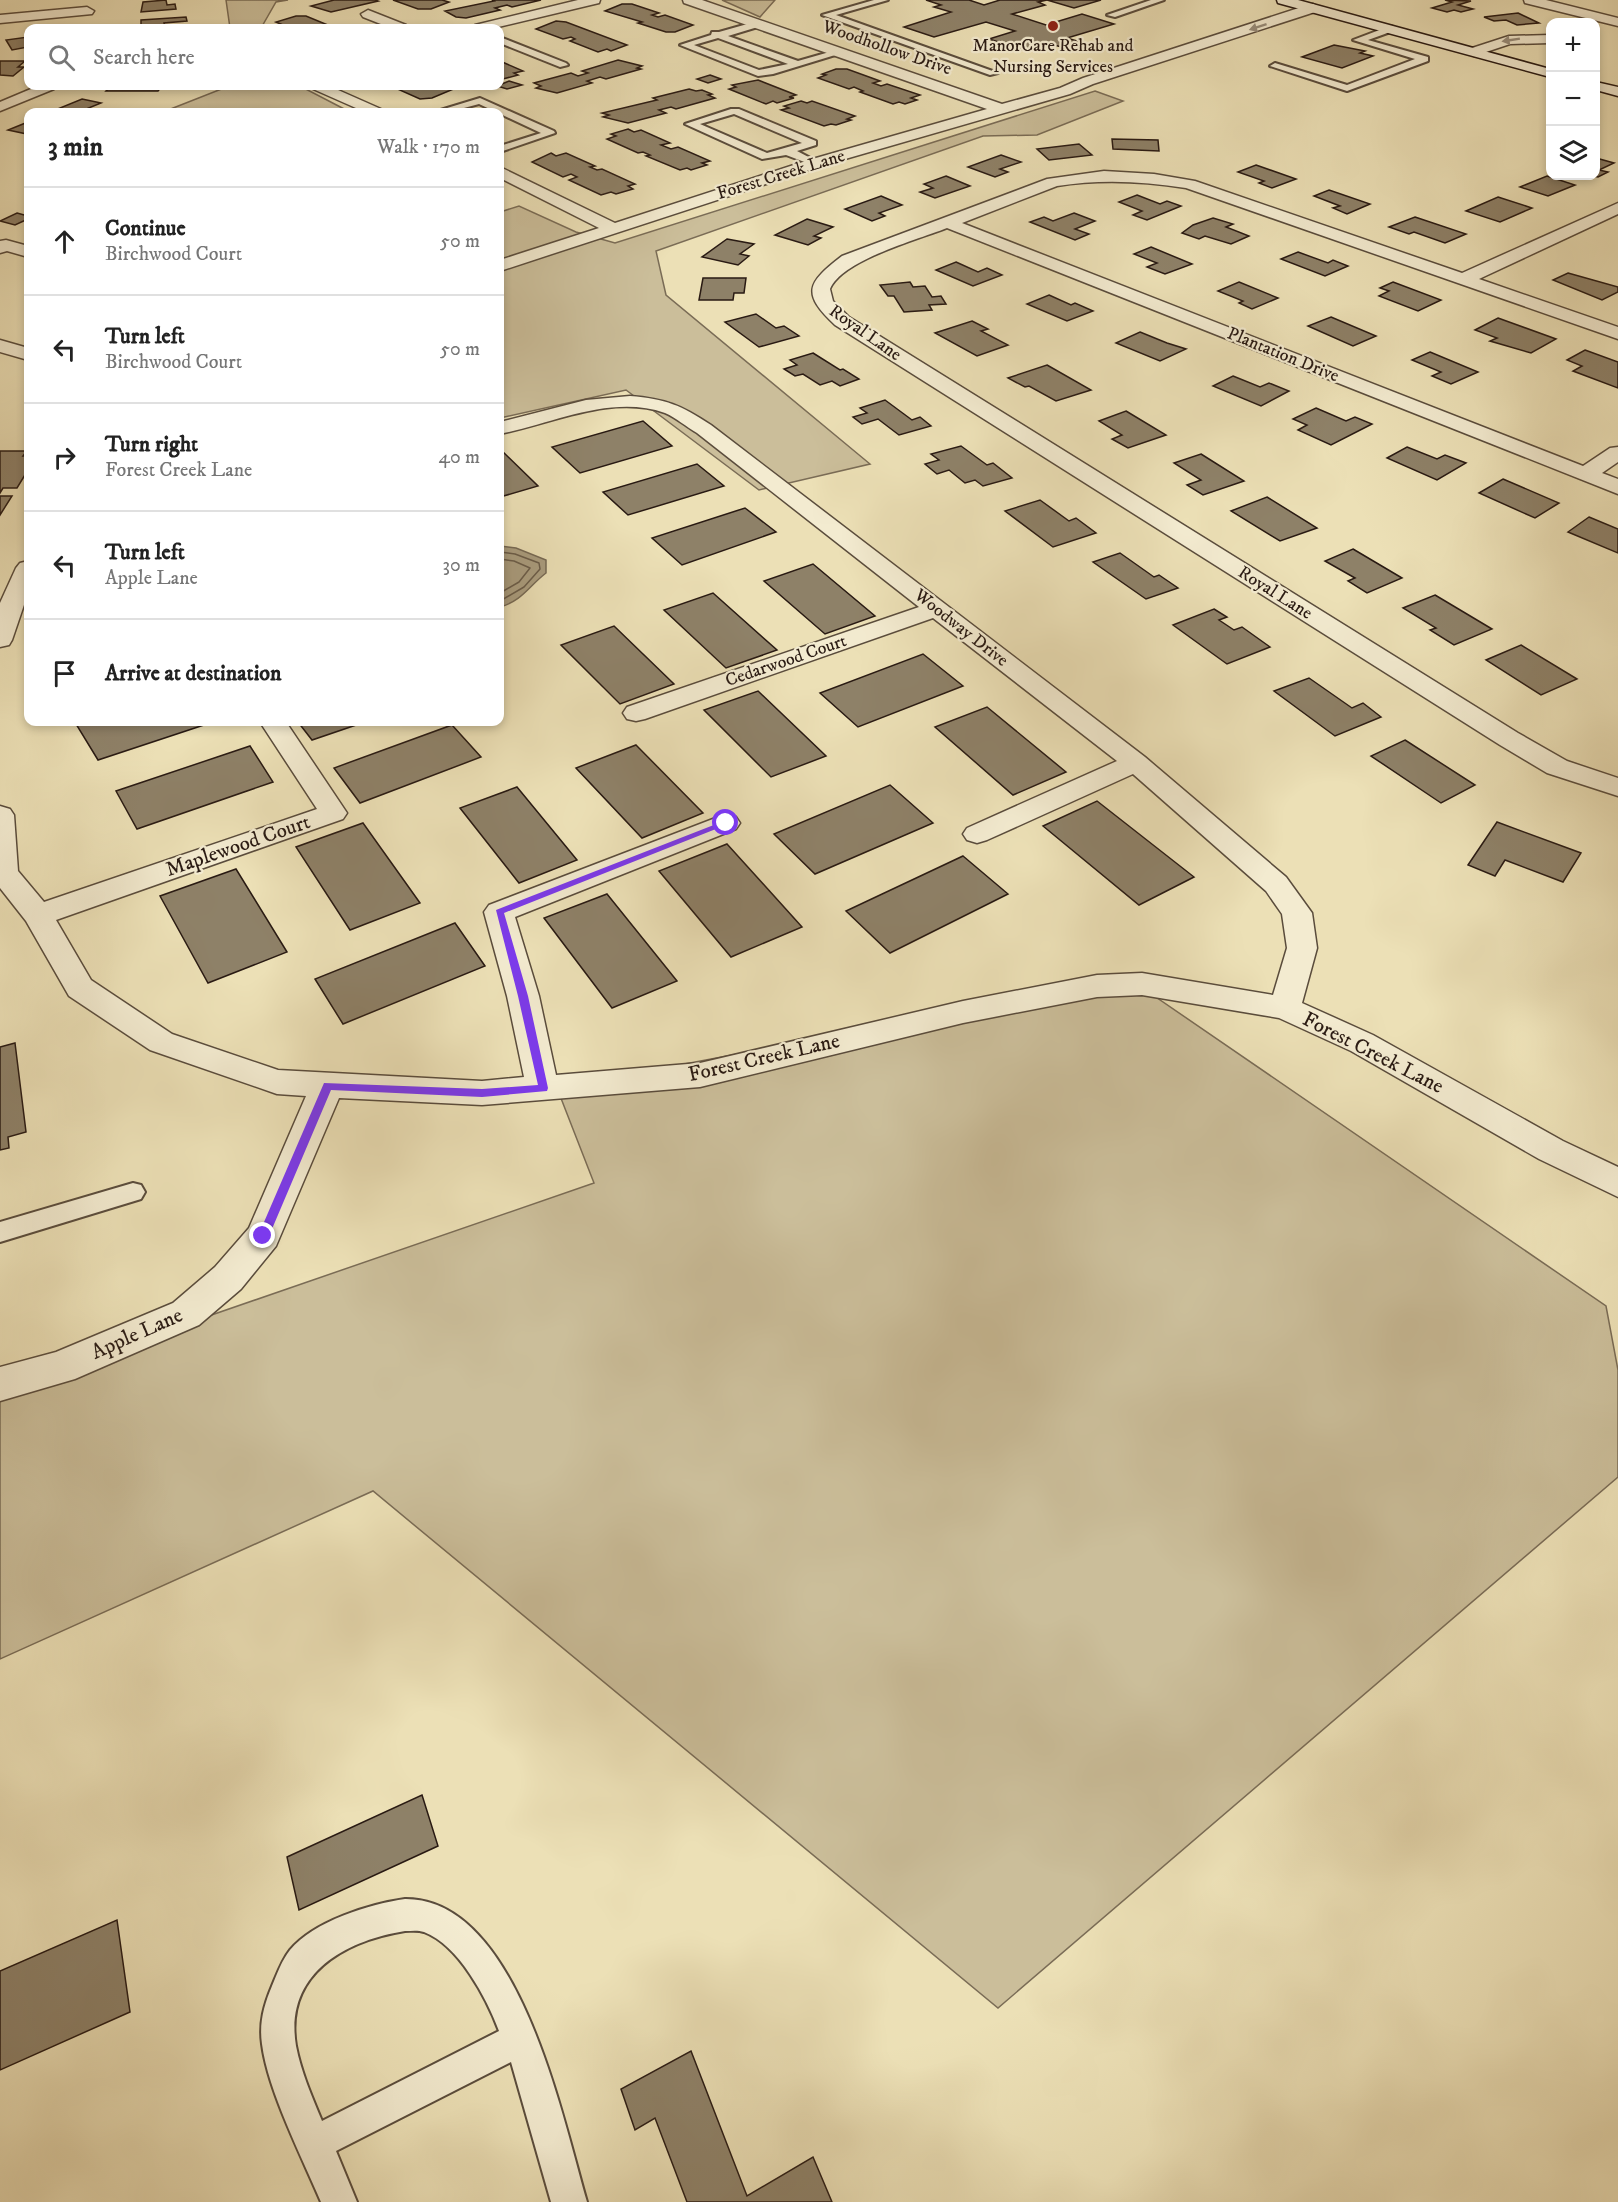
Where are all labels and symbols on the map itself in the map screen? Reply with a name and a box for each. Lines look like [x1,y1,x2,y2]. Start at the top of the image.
street label: Woodhollow Drive [819,15,954,80]
marker: ManorCare Rehab and Nursing Services [1046,19,1060,33]
one-way arrow [1249,22,1267,32]
place label: ManorCare Rehab and Nursing Services [972,35,1134,78]
one-way arrow [1502,36,1521,45]
street label: Forest Creek Lane [714,145,848,205]
street label: Royal Lane [824,300,906,366]
street label: Plantation Drive [1224,323,1342,387]
street label: Royal Lane [1234,562,1316,624]
street label: Woodway Drive [909,584,1013,672]
street label: Cedarwood Court [723,630,850,692]
street label: Maplewood Court [162,809,314,883]
route start [712,809,738,835]
street label: Forest Creek Lane [1298,1006,1448,1100]
street label: Forest Creek Lane [686,1028,843,1088]
route end [249,1222,275,1248]
street label: Apple Lane [87,1302,187,1366]

